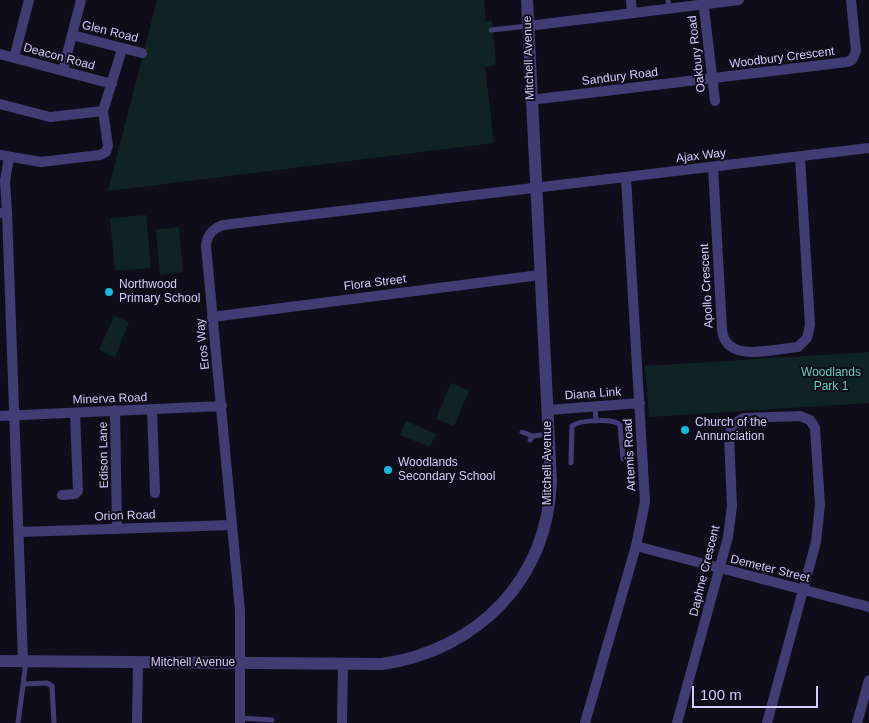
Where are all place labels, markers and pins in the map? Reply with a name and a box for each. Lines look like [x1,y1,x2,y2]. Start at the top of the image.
place label: Northwood Primary School [119,278,200,306]
marker: Northwood Primary School [103,286,115,298]
place label: Church of the Annunciation [695,416,767,444]
marker: Church of the Annunciation [679,424,691,436]
place label: Woodlands Secondary School [398,456,495,484]
marker: Woodlands Secondary School [382,464,394,476]

